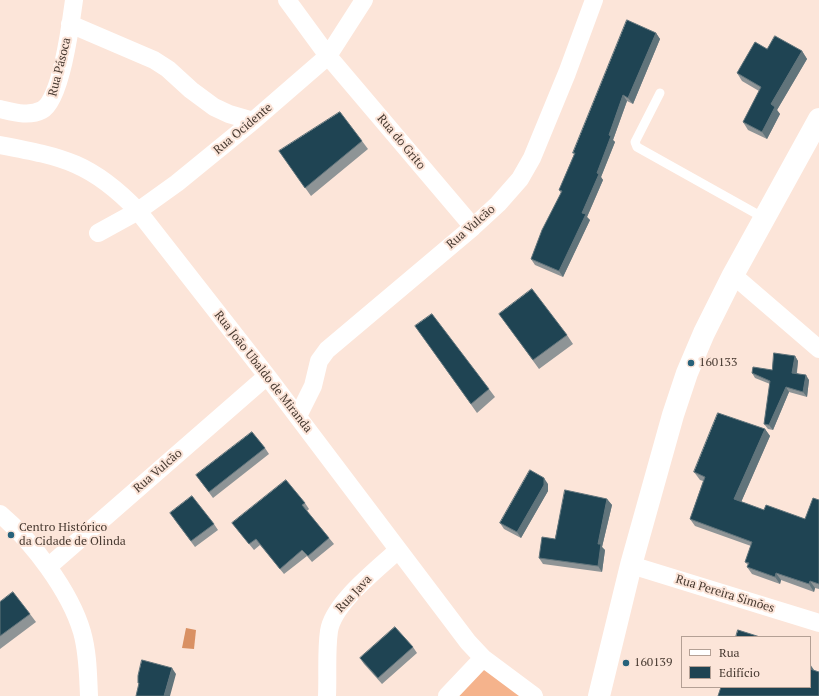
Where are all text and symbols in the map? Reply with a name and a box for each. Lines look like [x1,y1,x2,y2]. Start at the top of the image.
street label: Rua Pásoca [46,36,74,98]
street label: Rua Ocidente [211,100,275,158]
street label: Rua do Grito [374,112,428,172]
street label: Rua Vulcão [444,202,498,252]
street label: Rua João Ubaldo de Miranda [211,308,315,436]
place label: 160133 [699,356,737,370]
marker: 160133 [686,358,696,368]
street label: Rua Vulcão [131,446,185,496]
place label: Centro Histórico da Cidade de Olinda [19,521,126,549]
marker: Centro Histórico da Cidade de Olinda [6,530,16,540]
street label: Rua Java [333,572,375,616]
street label: Rua Pereira Simões [674,572,776,616]
legend [681,636,811,688]
text: Rua [719,645,740,660]
place label: 160139 [634,656,672,670]
marker: 160139 [621,658,631,668]
text: Edifício [719,665,760,680]

